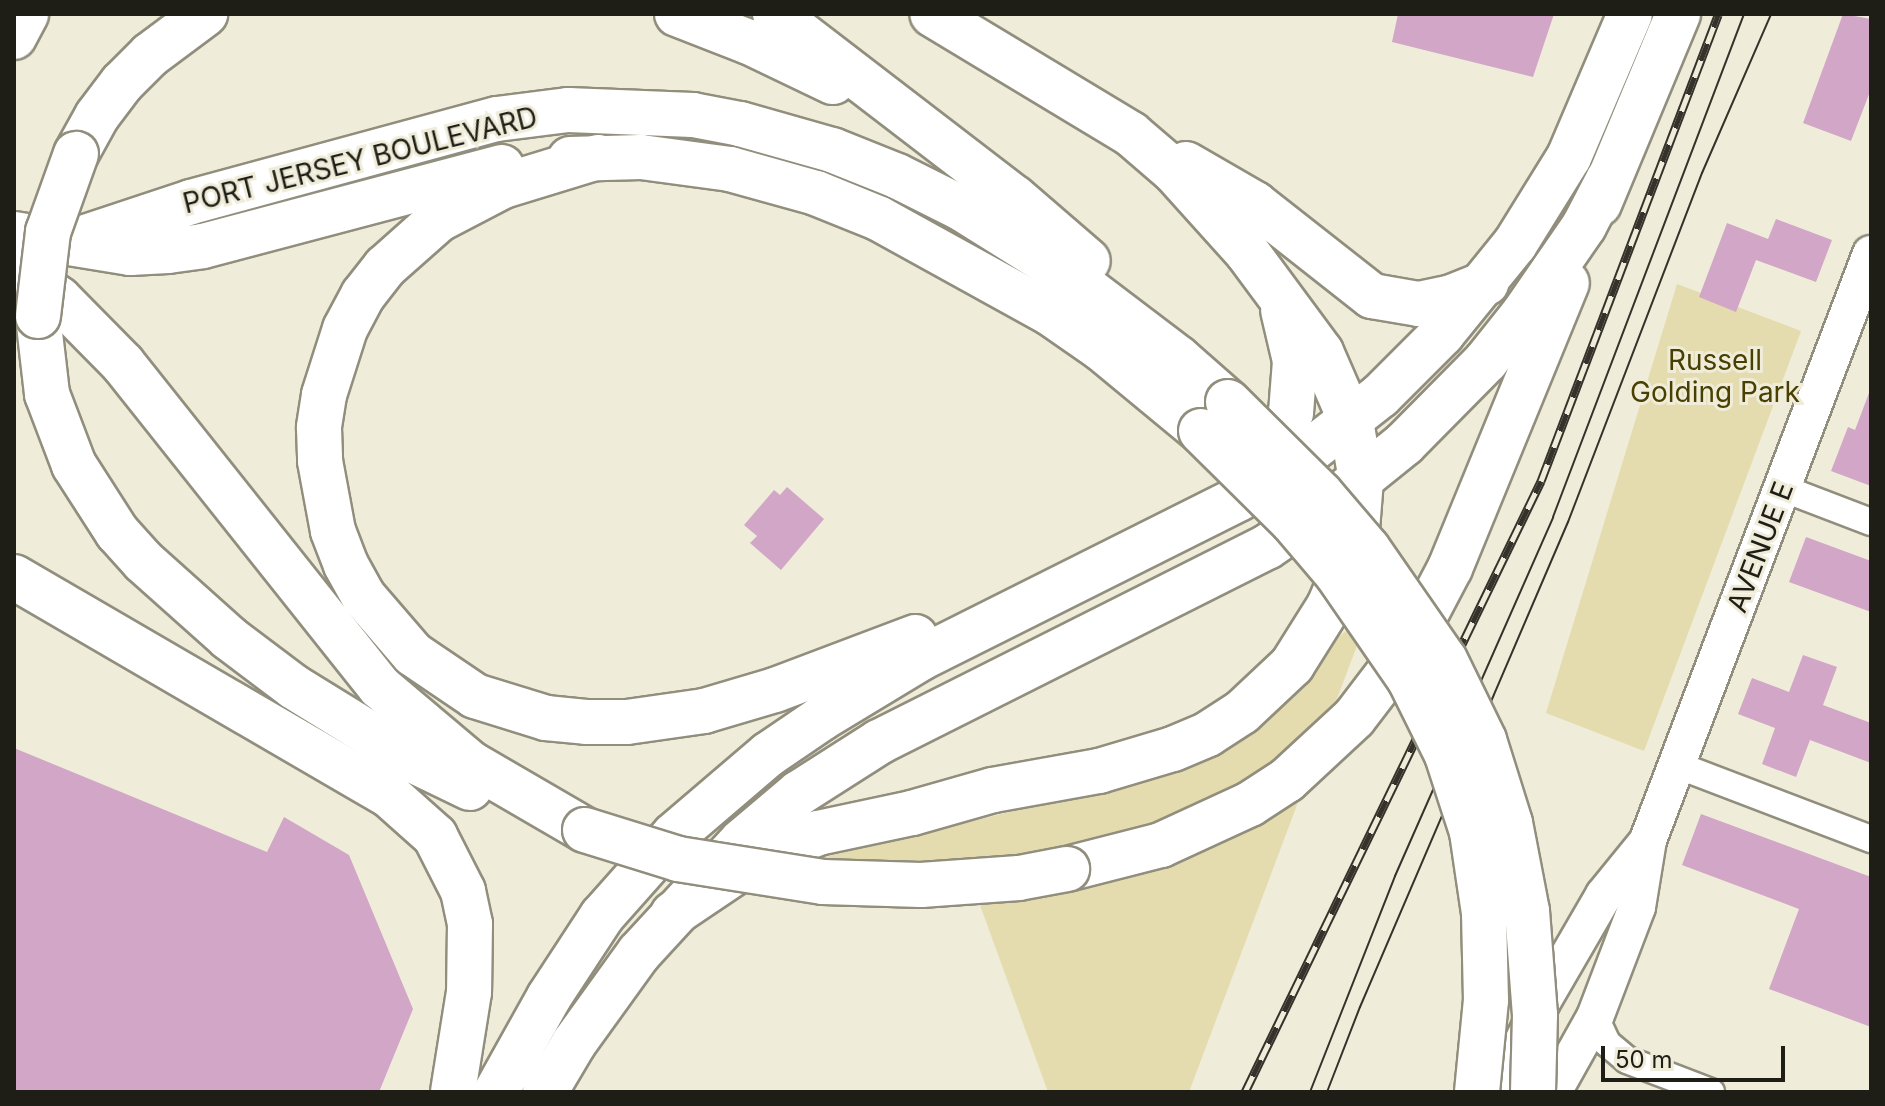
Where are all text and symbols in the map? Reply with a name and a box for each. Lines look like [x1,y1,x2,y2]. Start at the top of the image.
street label: PORT JERSEY BOULEVARD [179,100,541,220]
park label: Russell Golding Park [1630,343,1800,409]
street label: AVENUE E [1720,477,1800,617]
scale bar [1605,1030,1789,1080]
text: 50 m [1615,1045,1673,1074]

